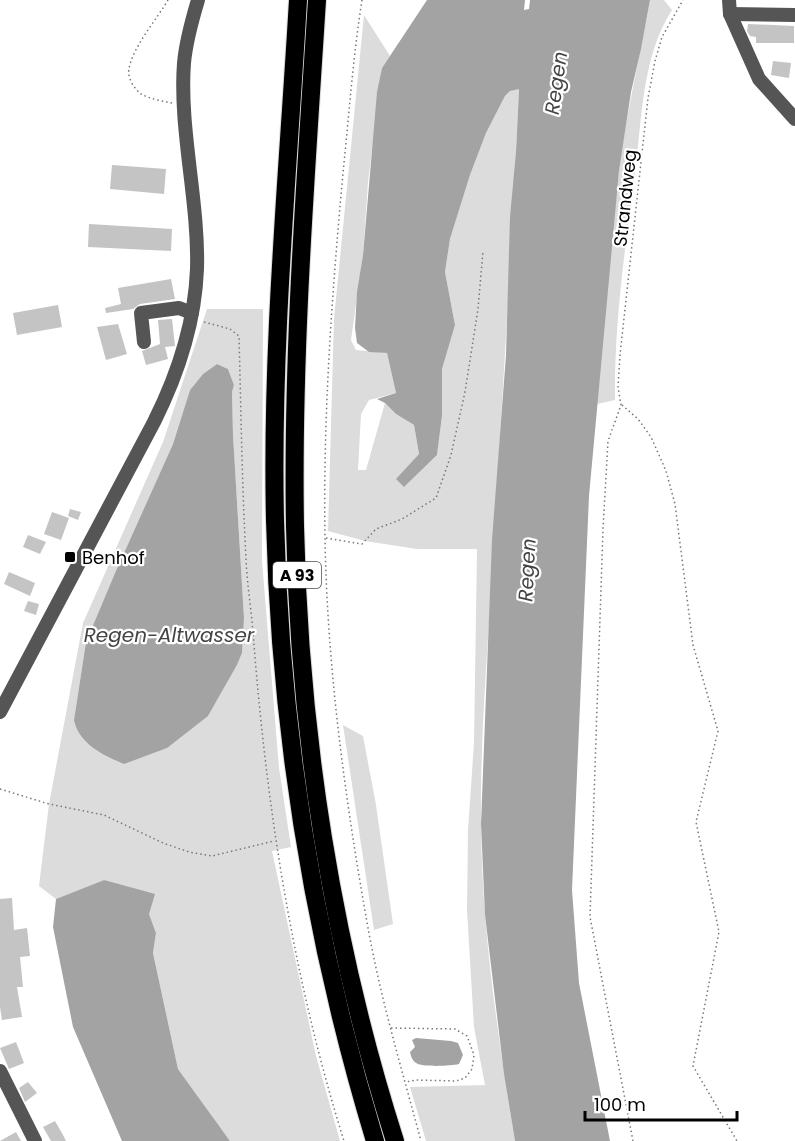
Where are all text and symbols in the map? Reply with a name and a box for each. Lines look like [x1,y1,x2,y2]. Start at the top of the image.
water label: Regen [538,50,574,116]
street label: Strandweg [607,148,643,248]
water label: Regen [511,538,543,602]
place label: Benhof [82,545,145,570]
marker: Benhof [63,550,77,564]
road number: A 93 [273,562,321,588]
water label: Regen-Altwasser [84,621,255,649]
scale bar [585,1084,736,1122]
text: 100 m [594,1092,646,1117]

